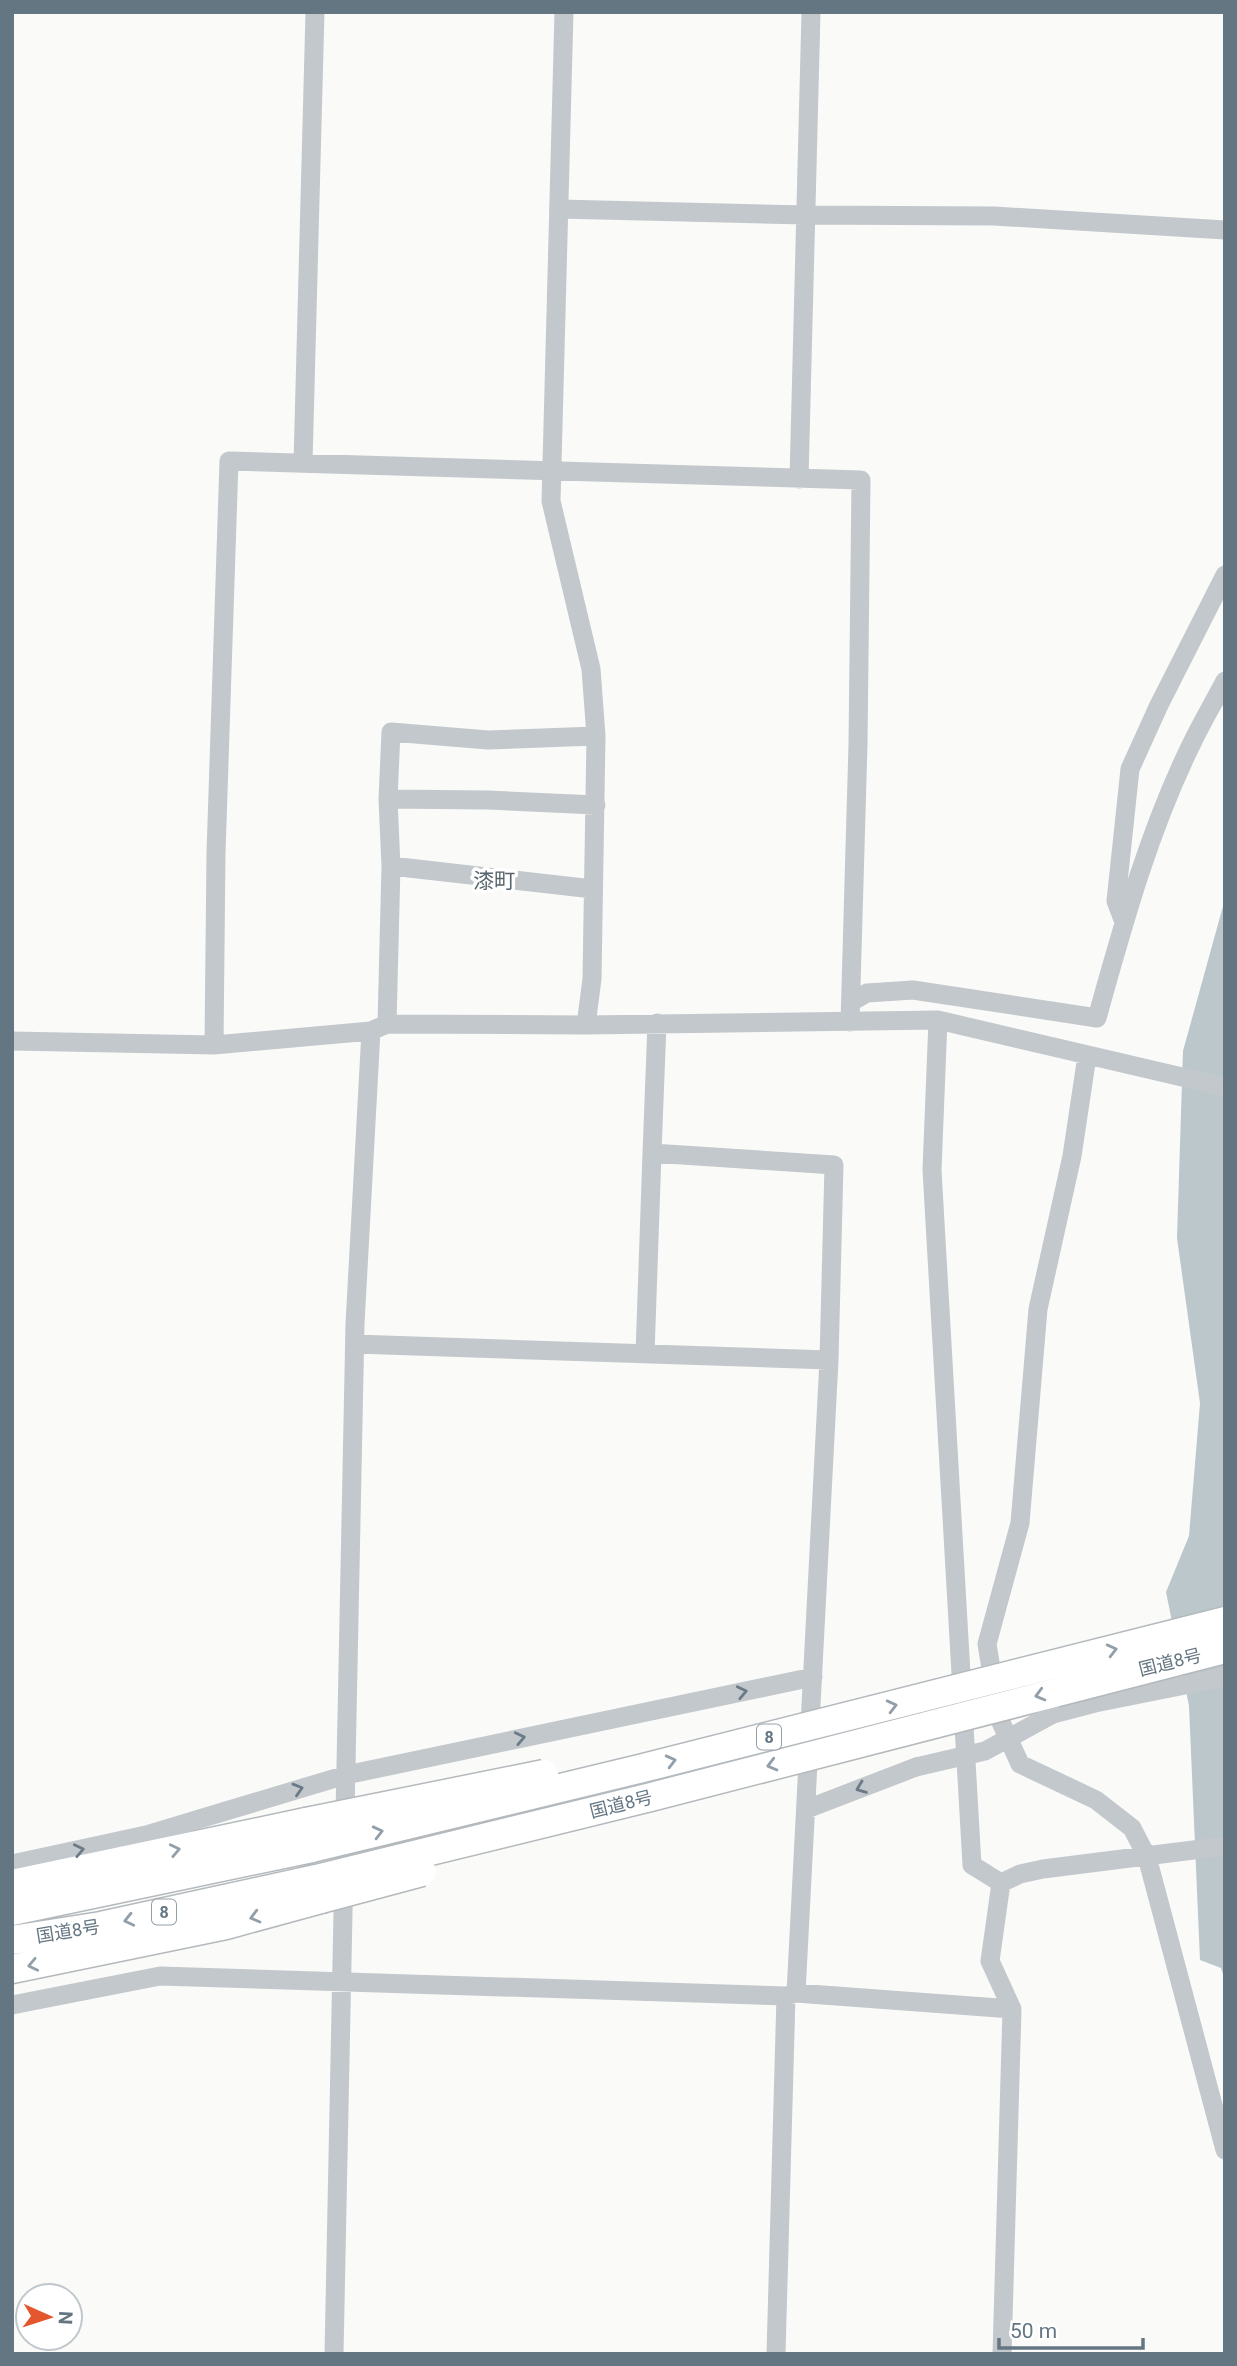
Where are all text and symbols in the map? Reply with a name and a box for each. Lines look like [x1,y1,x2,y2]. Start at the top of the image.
district label: 漆町 [473,869,515,893]
one-way arrow [1106,1644,1118,1658]
street label: 国道8号 [1136,1644,1204,1680]
one-way arrow [736,1685,748,1700]
one-way arrow [1034,1687,1046,1701]
one-way arrow [885,1700,897,1714]
road number: 8 [757,1724,781,1750]
one-way arrow [514,1732,526,1747]
one-way arrow [665,1755,677,1769]
one-way arrow [766,1757,778,1771]
one-way arrow [856,1780,868,1794]
one-way arrow [292,1782,304,1797]
street label: 国道8号 [587,1786,655,1822]
one-way arrow [372,1826,384,1840]
one-way arrow [73,1843,85,1858]
one-way arrow [169,1844,181,1859]
road number: 8 [152,1900,176,1924]
one-way arrow [250,1909,262,1923]
one-way arrow [123,1912,135,1926]
street label: 国道8号 [35,1916,101,1946]
one-way arrow [27,1956,39,1971]
north arrow [14,2282,84,2352]
scale bar [999,2306,1142,2350]
text: N [54,2311,77,2325]
text: 50 m [1010,2319,1057,2343]

